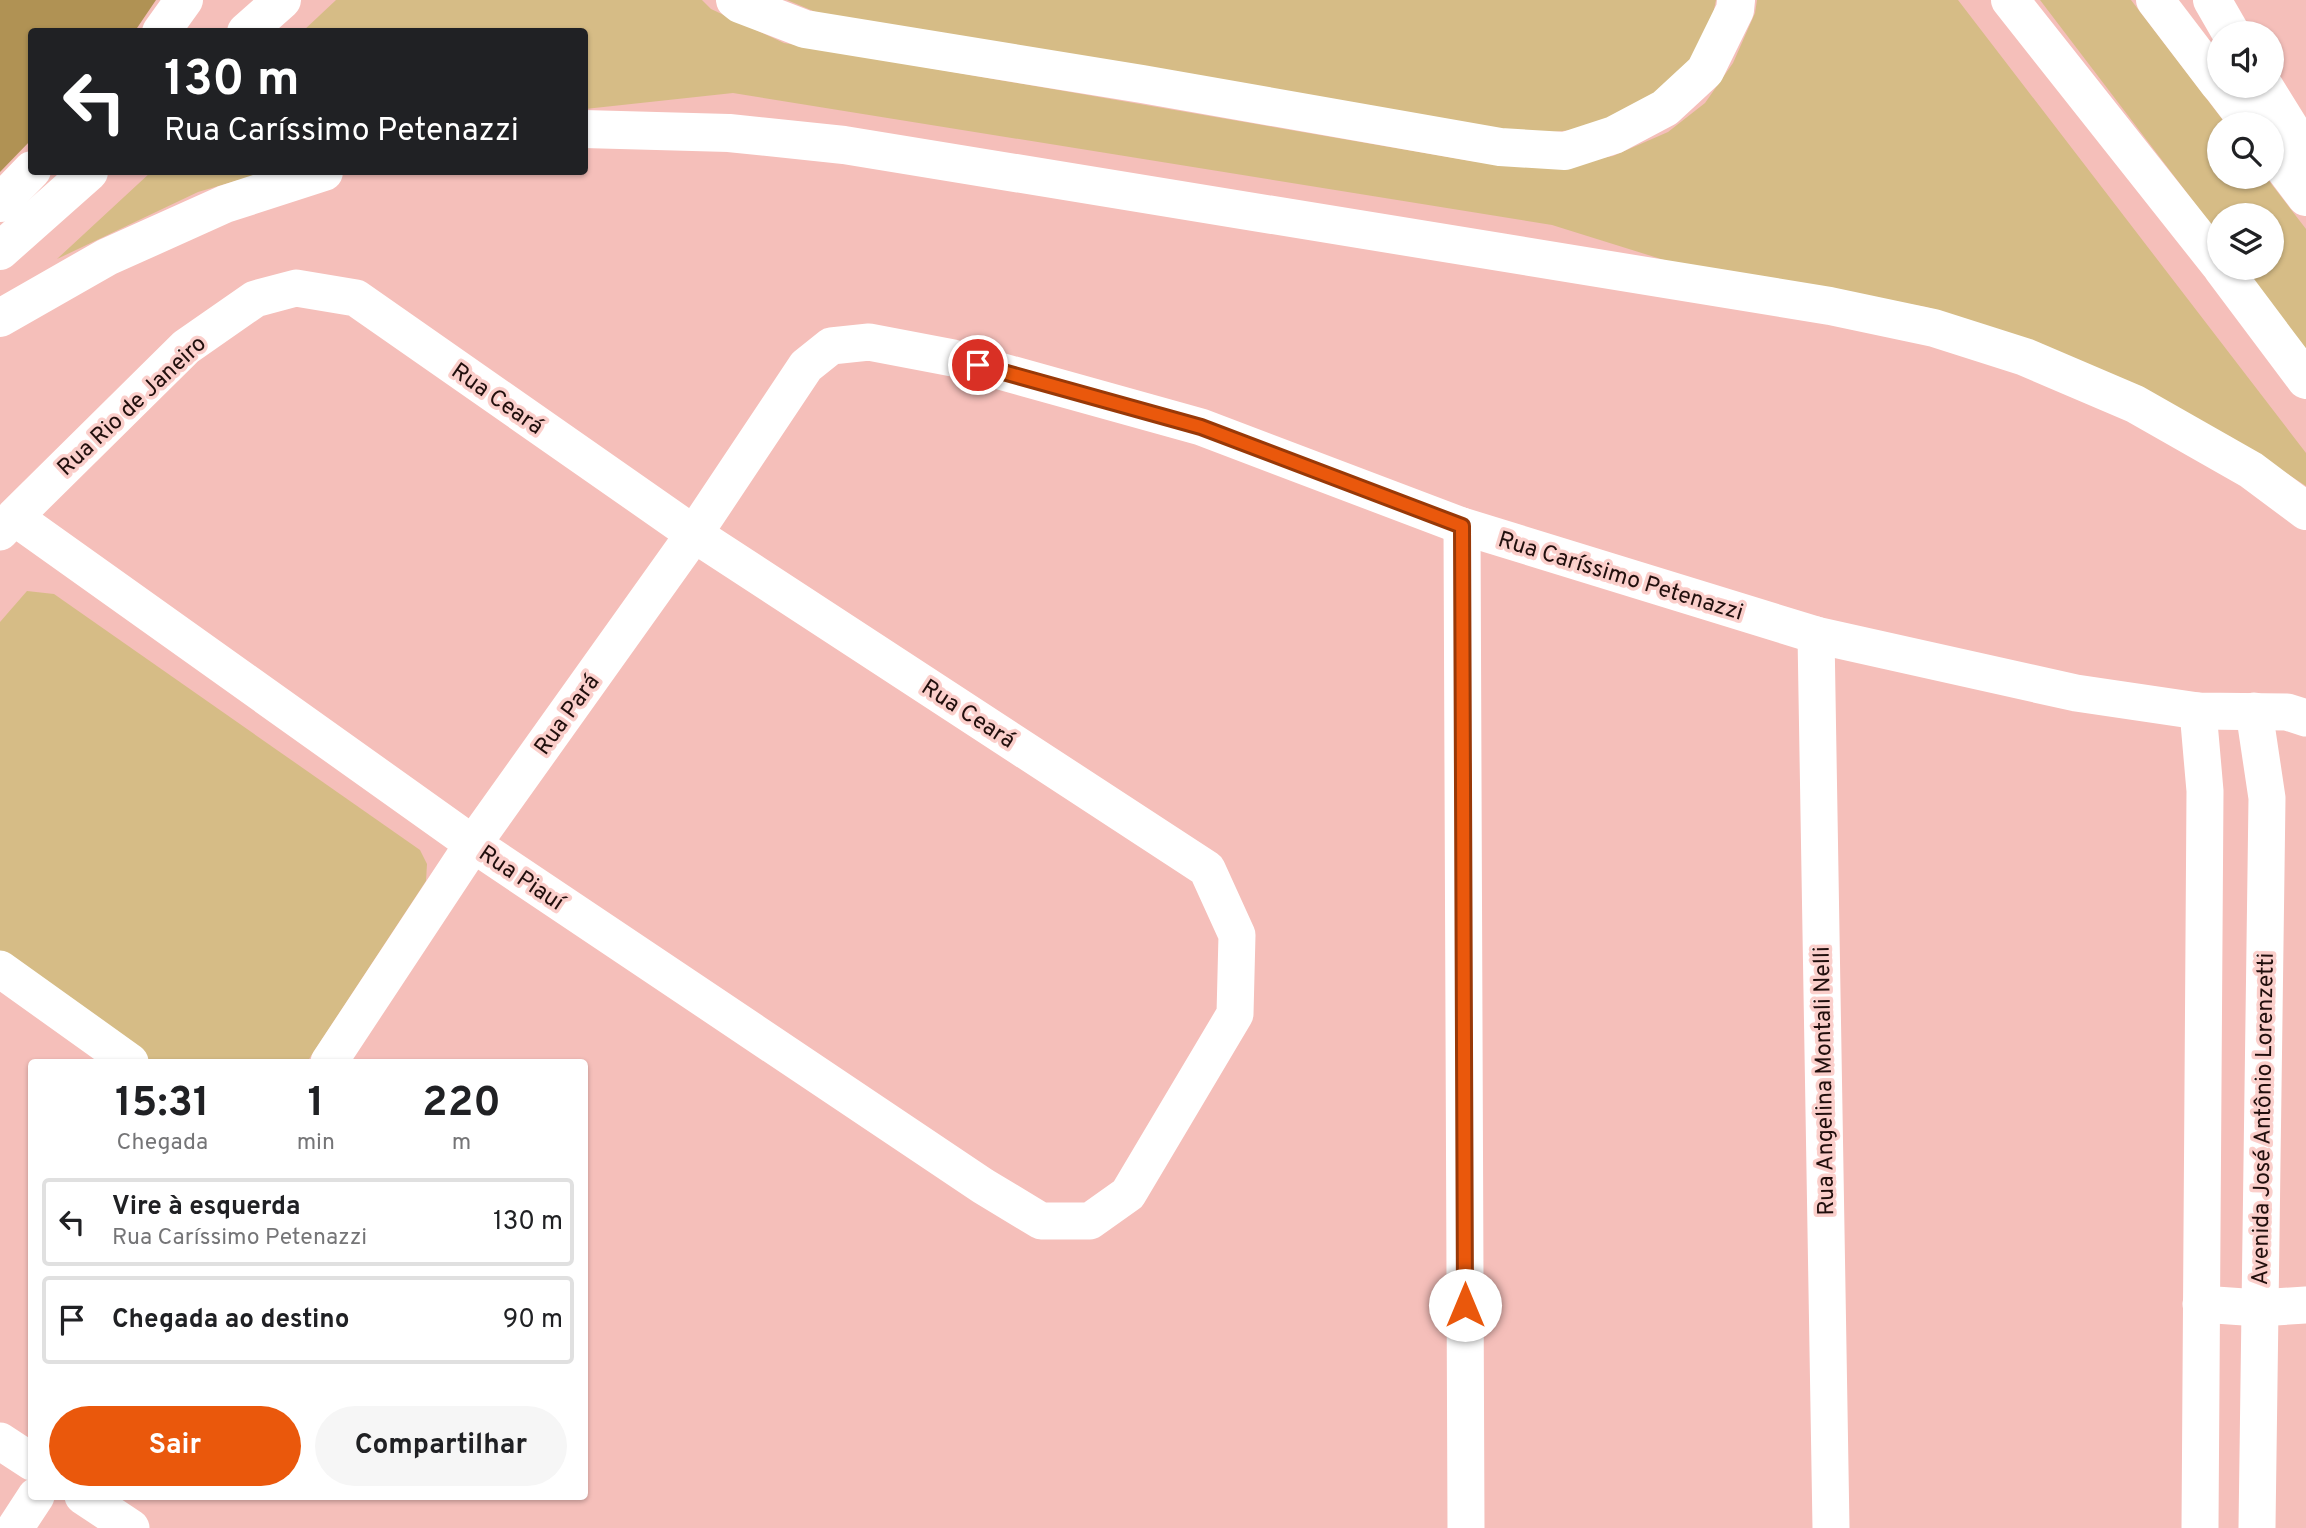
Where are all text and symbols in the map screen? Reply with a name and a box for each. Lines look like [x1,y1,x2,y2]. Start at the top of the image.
map controls [2207,21,2284,280]
button: sound [2207,21,2284,98]
text: 130 m [164,51,300,113]
icon: left [49,56,140,147]
text: Rua Caríssimo Petenazzi [164,112,519,152]
button: search [2207,112,2284,189]
button: layers [2207,203,2284,280]
street label: Rua Rio de Janeiro [52,330,213,483]
pin [948,335,1008,395]
icon: arrive [959,346,997,384]
street label: Rua Ceará [445,358,548,442]
street label: Rua Caríssimo Petenazzi [1494,526,1746,629]
street label: Rua Pará [529,669,607,762]
street label: Rua Ceará [915,674,1020,756]
street label: Rua Piauí [472,840,571,919]
street label: Rua Angelina Montali Nelli [1809,946,1842,1216]
street label: Avenida José Antônio Lorenzetti [2247,952,2282,1286]
text: 15:31 [115,1078,210,1131]
text: 1 [307,1078,324,1131]
text: 220 [422,1078,501,1131]
text: Chegada [117,1129,208,1158]
text: min [297,1129,335,1158]
text: m [452,1129,471,1158]
text: Vire à esquerda [112,1191,300,1224]
icon: left [53,1203,91,1241]
text: 130 m [493,1206,563,1239]
text: Rua Caríssimo Petenazzi [112,1224,367,1253]
position arrow [1428,1268,1502,1342]
icon: arrive [53,1301,91,1339]
text: Chegada ao destino [112,1304,349,1337]
text: 90 m [503,1304,563,1337]
button: Sair [49,1406,301,1486]
button: Compartilhar [315,1406,567,1486]

